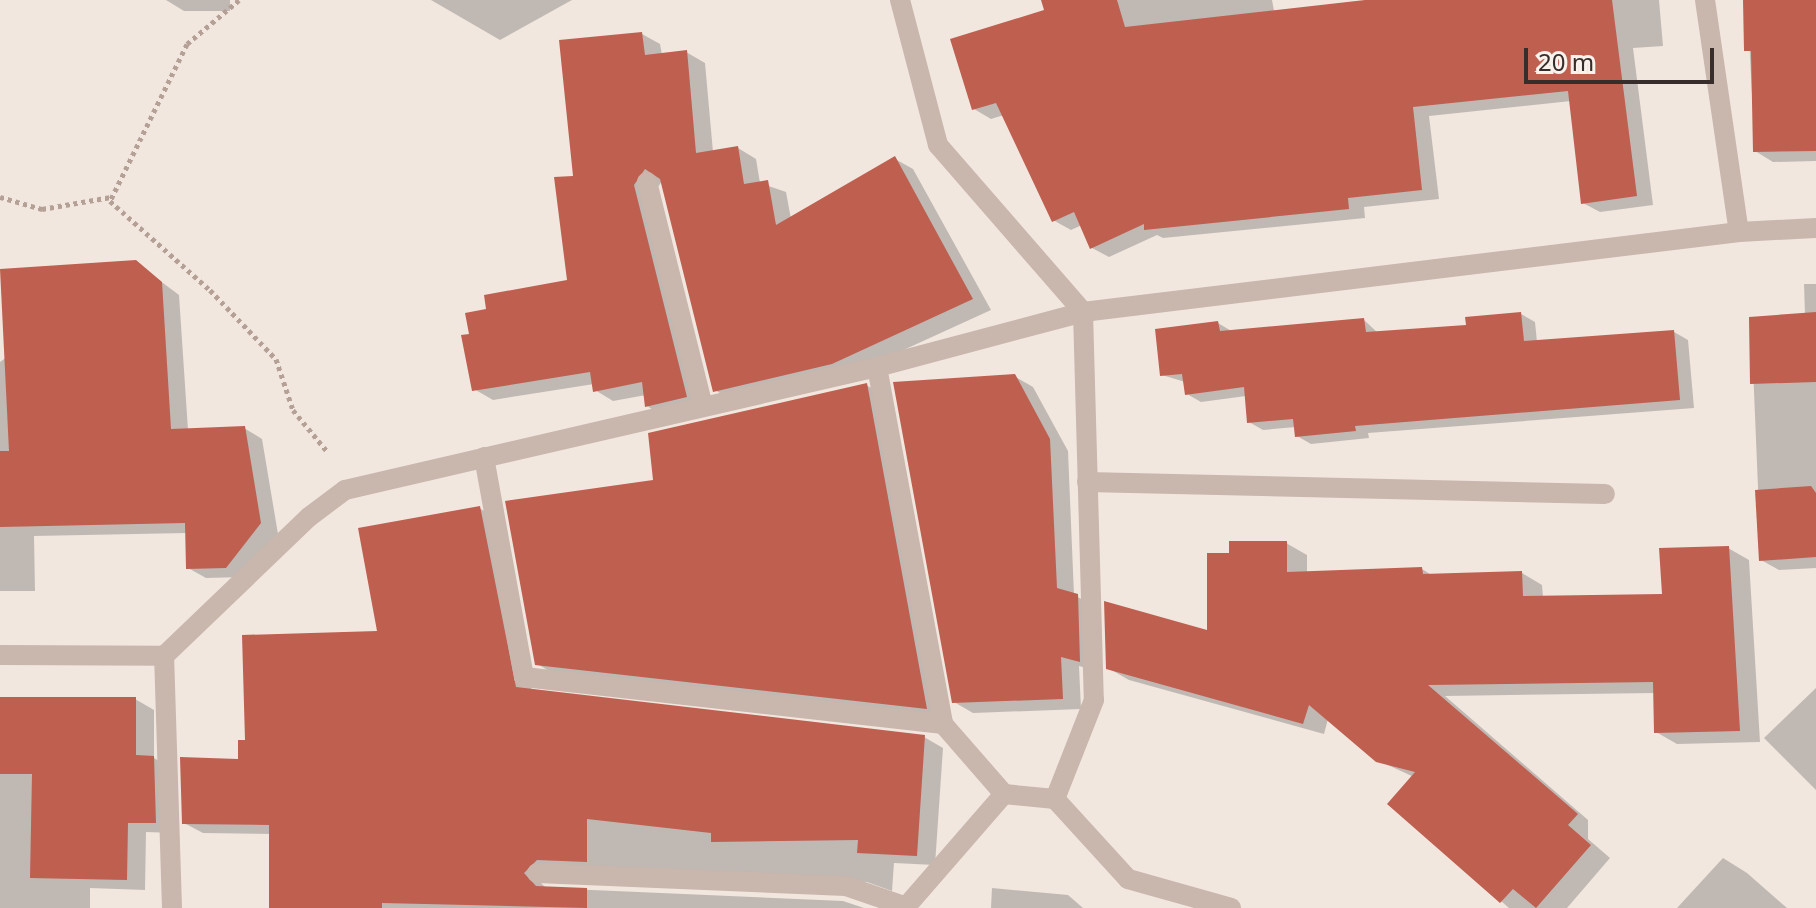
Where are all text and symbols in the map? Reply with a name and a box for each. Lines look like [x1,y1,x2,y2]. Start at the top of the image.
scale bar [1528,32,1718,82]
text: 20 m [1538,45,1594,78]

